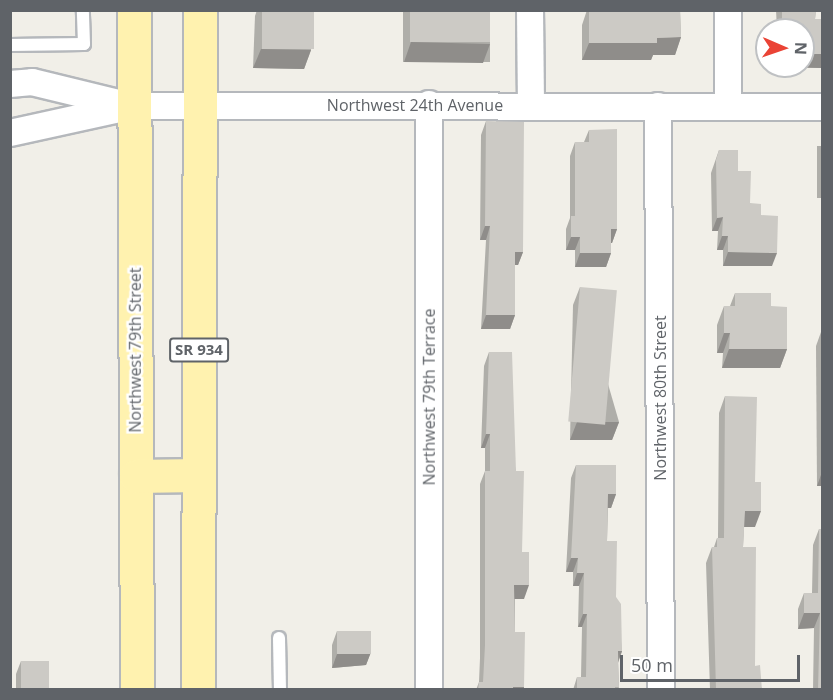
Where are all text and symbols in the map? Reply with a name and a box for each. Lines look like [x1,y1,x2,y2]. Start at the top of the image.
north arrow [755,18,815,78]
text: N [790,42,812,55]
street label: Northwest 24th Avenue [327,95,503,115]
street label: Northwest 79th Street [125,267,145,433]
street label: Northwest 79th Terrace [419,309,439,485]
street label: Northwest 80th Street [650,315,670,481]
road number: SR 934 [169,338,229,362]
scale bar [623,643,803,681]
text: 50 m [631,653,673,677]

